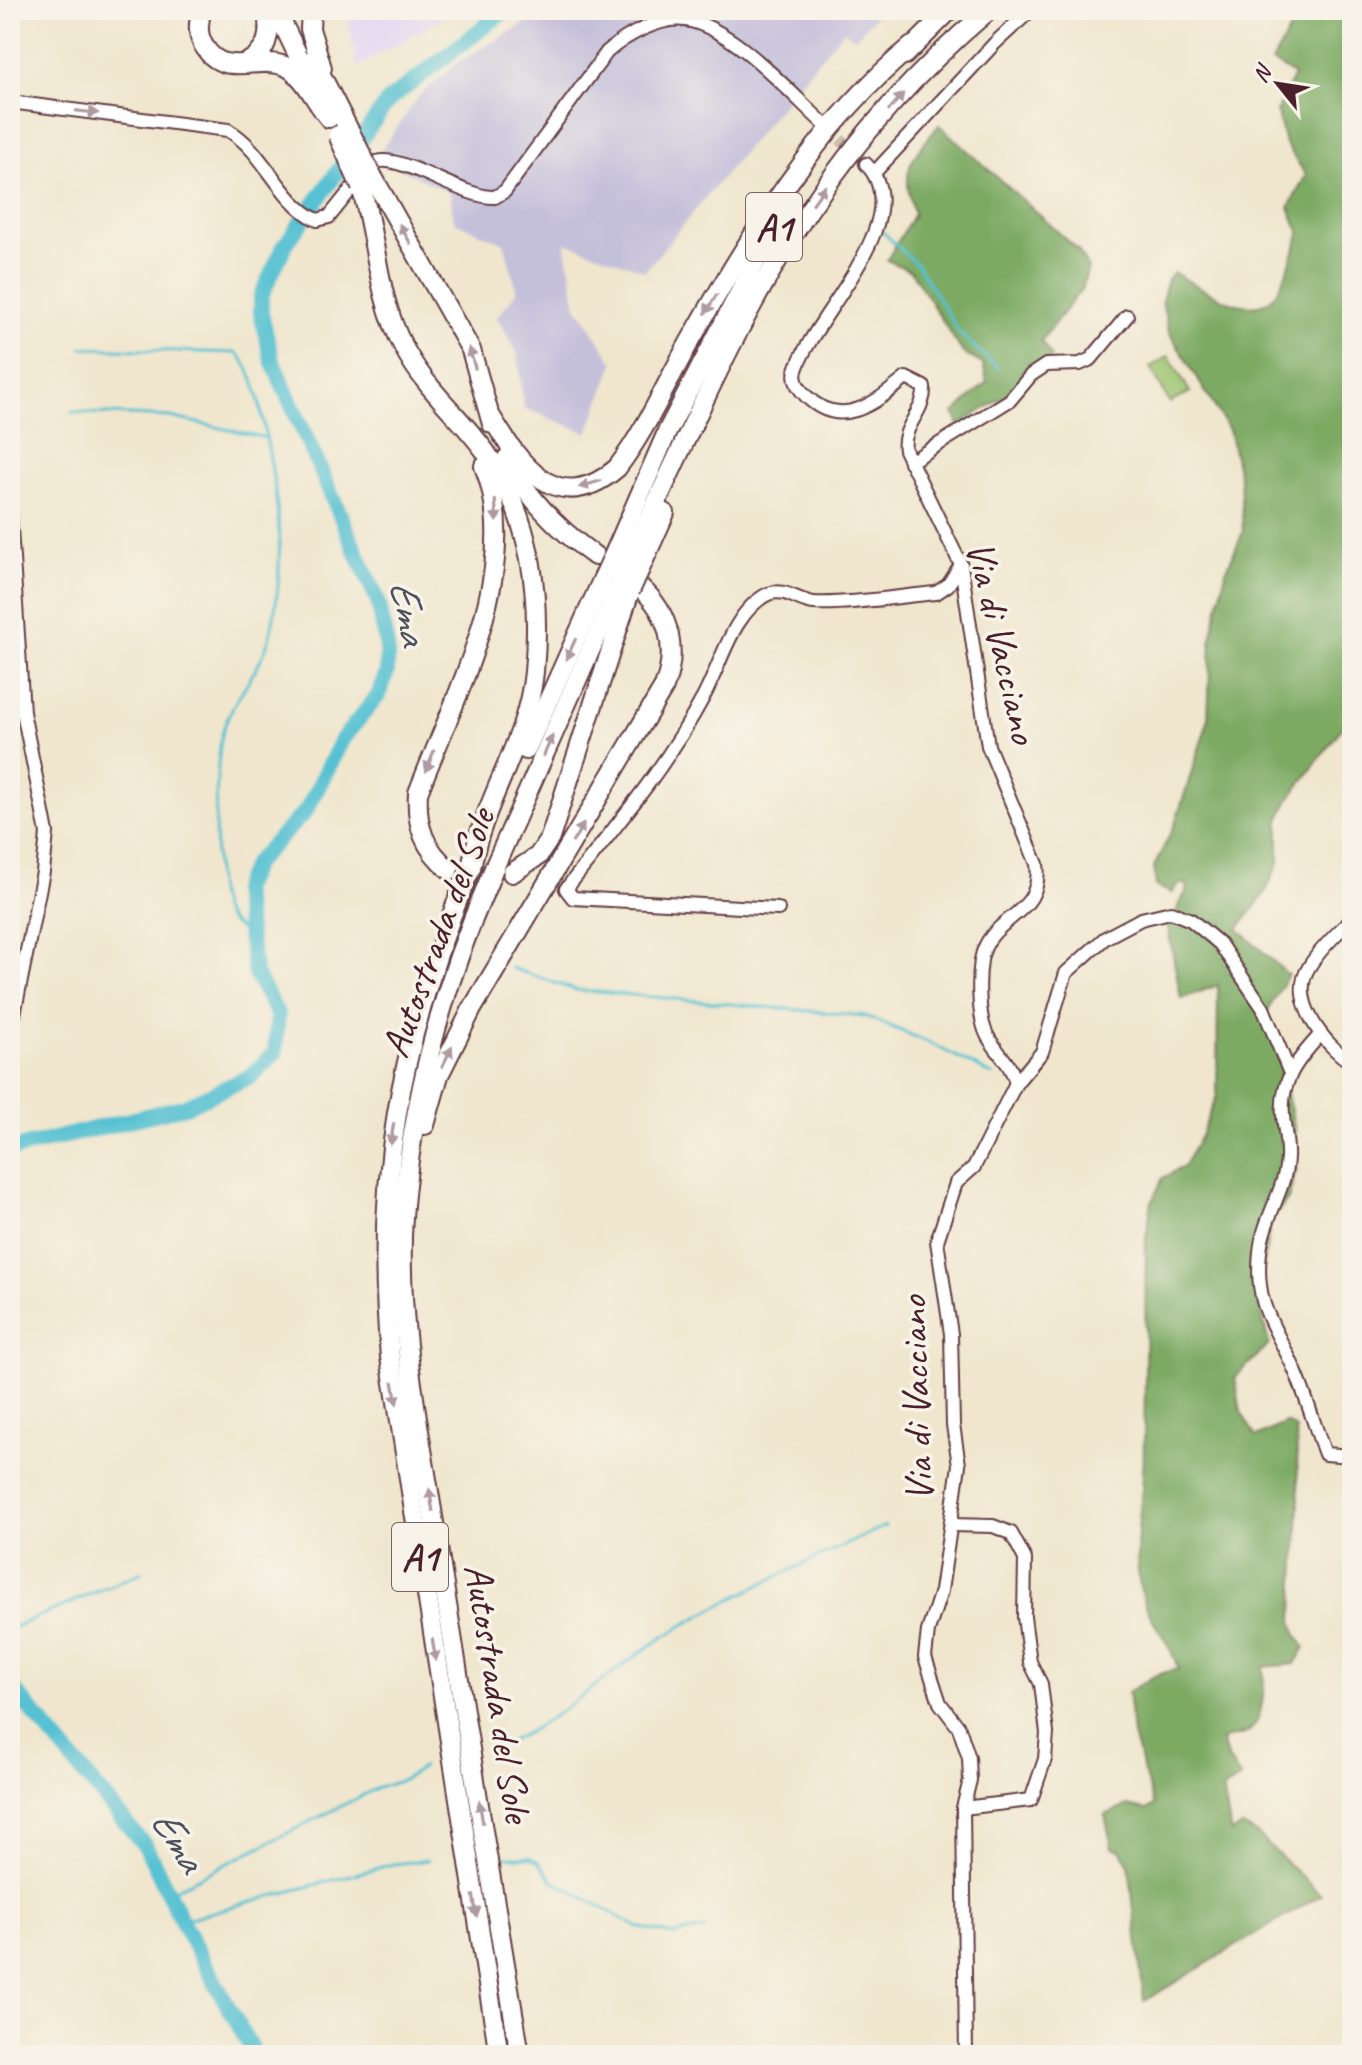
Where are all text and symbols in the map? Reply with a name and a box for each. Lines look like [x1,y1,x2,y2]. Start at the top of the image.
north arrow [1238,44,1318,124]
text: N [1246,59,1279,87]
one-way arrow [887,92,904,112]
one-way arrow [75,105,100,118]
one-way arrow [812,185,827,206]
road number: A1 [746,193,802,261]
one-way arrow [398,223,412,245]
one-way arrow [704,293,718,315]
one-way arrow [465,346,478,370]
one-way arrow [578,478,602,491]
one-way arrow [490,499,503,524]
street label: Via di Vacciano [955,536,1050,750]
water label: Ema [377,575,442,652]
one-way arrow [565,637,578,661]
one-way arrow [542,734,555,757]
one-way arrow [423,749,436,773]
street label: Autostrada del Sole [370,799,507,1064]
one-way arrow [571,822,585,844]
one-way arrow [440,1046,454,1069]
one-way arrow [385,1121,398,1146]
street label: Via di Vacciano [887,1293,945,1503]
one-way arrow [389,1380,402,1405]
one-way arrow [424,1487,437,1512]
road number: A1 [392,1523,448,1591]
street label: Autostrada del Sole [453,1560,544,1829]
one-way arrow [428,1637,441,1662]
water label: Ema [139,1799,219,1884]
one-way arrow [474,1799,487,1824]
one-way arrow [469,1894,482,1919]

